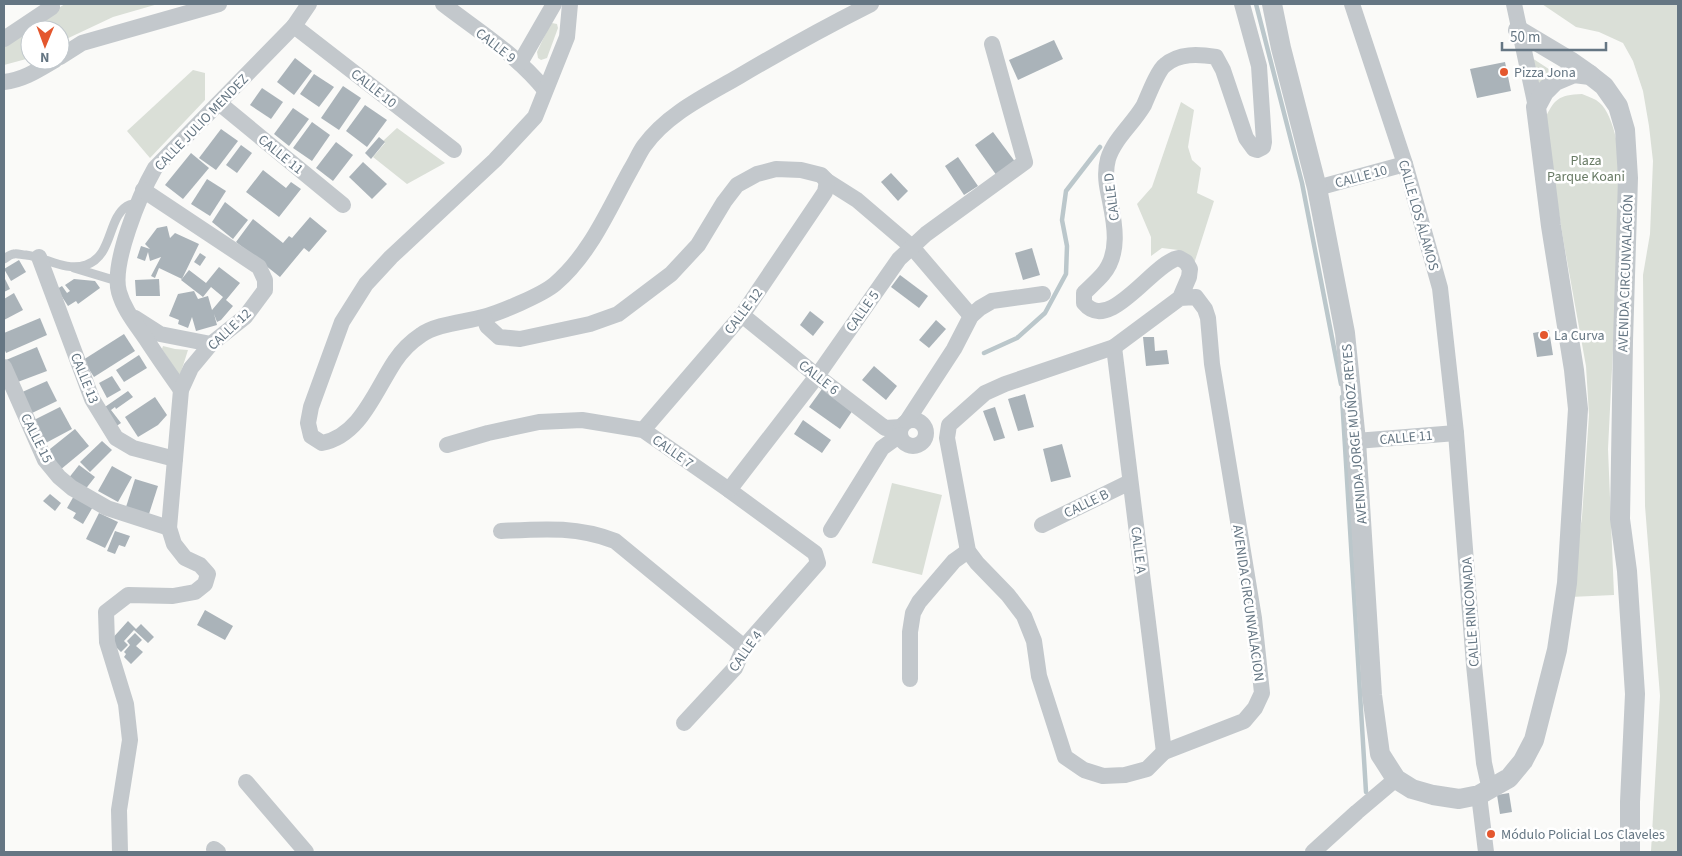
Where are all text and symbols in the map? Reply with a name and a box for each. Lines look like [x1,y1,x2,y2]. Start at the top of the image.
north arrow [20,20,70,70]
scale bar [1502,20,1606,52]
street label: CALLE 9 [471,24,520,68]
text: 50 m [1510,27,1540,48]
text: N [40,47,50,67]
place label: Pizza Jona [1514,63,1576,83]
street label: CALLE 10 [346,64,401,113]
marker: Pizza Jona [1498,66,1510,78]
street label: CALLE JULIO MENDEZ [150,70,253,176]
street label: CALLE 11 [253,130,307,179]
park label: Plaza Parque Koani [1547,151,1625,187]
street label: CALLE LOS ÁLAMOS [1393,158,1443,273]
street label: CALLE 10 [1333,160,1390,194]
street label: CALLE D [1099,172,1125,222]
street label: AVENIDA CIRCUNVALACIÓN [1613,194,1639,352]
street label: CALLE 12 [720,284,768,339]
street label: CALLE 5 [841,287,884,336]
street label: CALLE 12 [203,304,256,355]
place label: La Curva [1554,326,1605,346]
marker: La Curva [1538,329,1550,341]
street label: AVENIDA JORGE MUÑOZ REYES [1337,343,1373,525]
street label: CALLE 13 [65,350,103,407]
street label: CALLE 6 [794,356,843,400]
street label: CALLE 15 [15,410,57,467]
street label: CALLE 11 [1379,426,1434,450]
street label: CALLE 7 [648,430,697,473]
street label: CALLE B [1061,484,1112,523]
street label: AVENIDA CIRCUNVALACION [1227,523,1269,683]
street label: CALLE A [1125,526,1151,575]
street label: CALLE RINCONADA [1457,556,1485,667]
street label: CALLE 4 [724,627,767,676]
place label: Módulo Policial Los Claveles [1501,825,1665,845]
marker: Módulo Policial Los Claveles [1485,828,1497,840]

